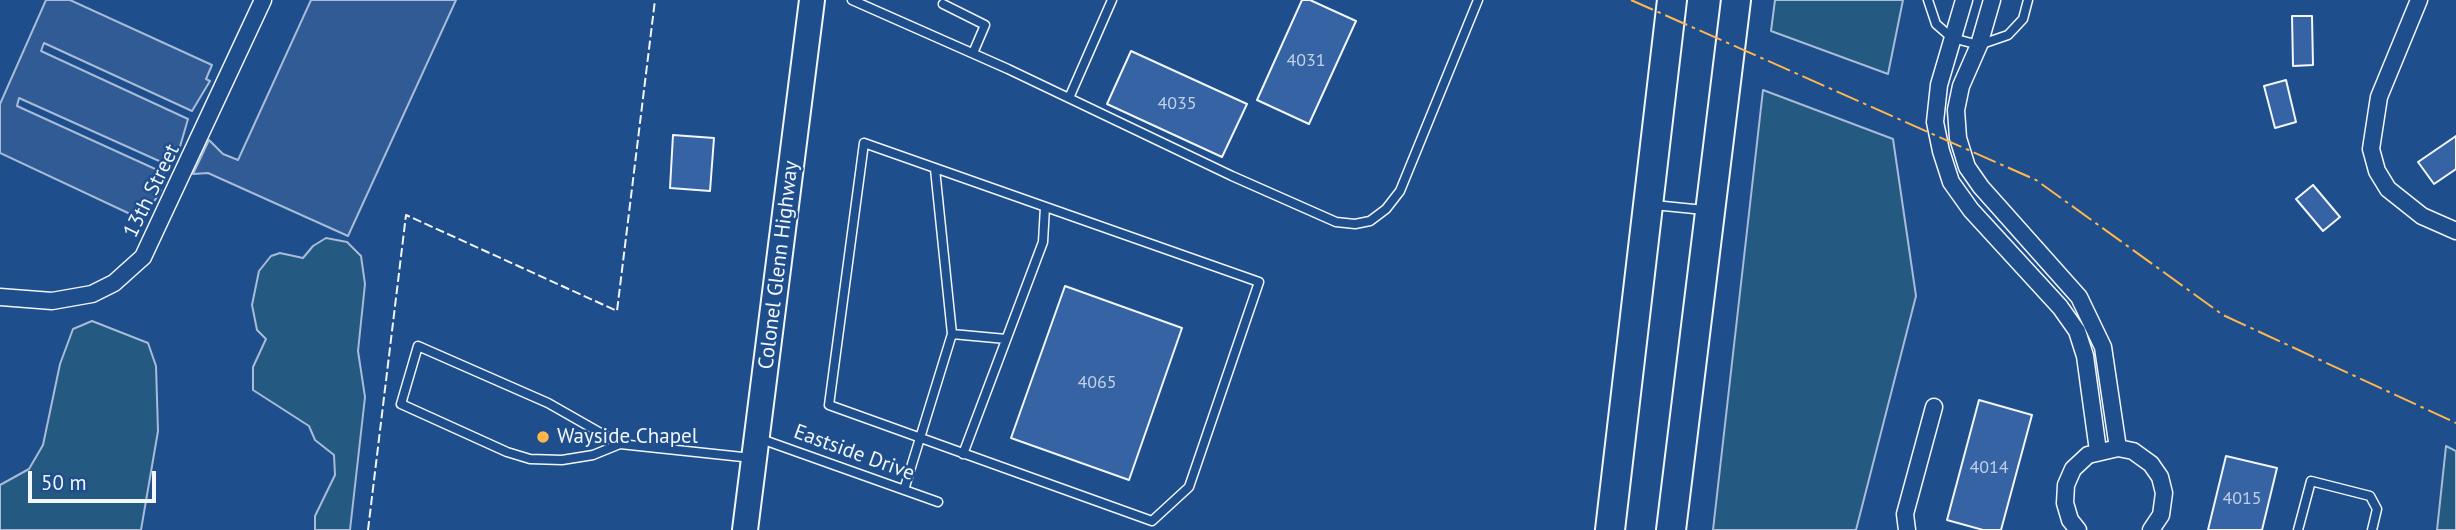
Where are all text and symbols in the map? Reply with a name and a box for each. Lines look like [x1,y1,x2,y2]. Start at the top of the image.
house number: 4031 [1286,50,1326,72]
house number: 4035 [1157,93,1197,115]
street label: 13th Street [119,140,185,242]
street label: Colonel Glenn Highway [754,159,804,371]
house number: 4065 [1077,372,1117,394]
street label: Eastside Drive [790,419,918,487]
place label: Wayside Chapel [557,424,698,450]
marker: Wayside Chapel [535,429,551,445]
scale bar [32,456,159,500]
house number: 4014 [1969,457,2009,479]
text: 50 m [41,469,87,496]
house number: 4015 [2222,488,2262,510]

